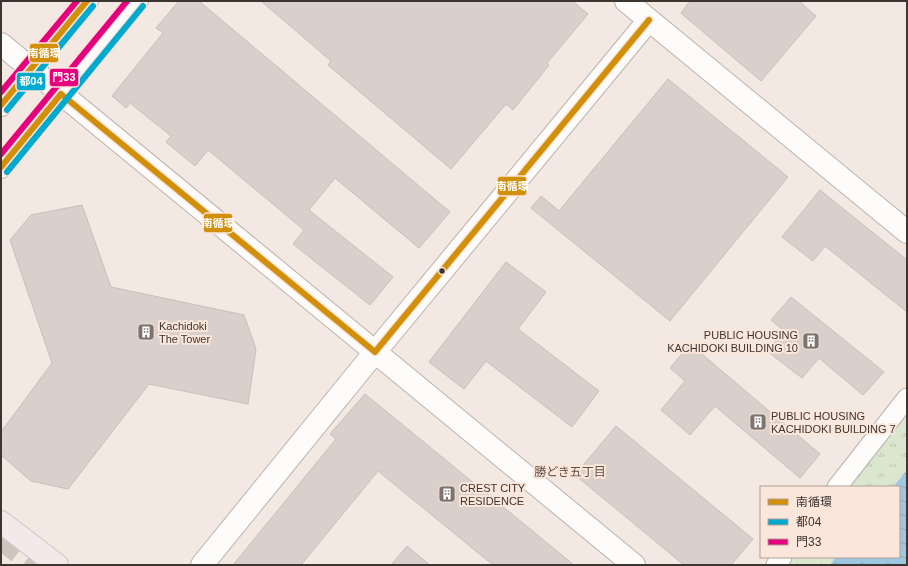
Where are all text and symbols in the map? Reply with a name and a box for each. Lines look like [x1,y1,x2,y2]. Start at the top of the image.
line badge: 南循環 [29,43,59,63]
text: 南循環 [28,47,61,59]
line badge: 門33 [49,68,79,87]
text: 門33 [52,71,76,83]
line badge: 都04 [16,72,46,91]
text: 都04 [19,75,43,87]
line badge: 南循環 [497,176,527,196]
text: 南循環 [496,180,529,192]
line badge: 南循環 [203,213,233,233]
text: 南循環 [202,217,235,229]
unlabelled marker [437,266,447,276]
place label: Kachidoki The Tower [159,320,210,345]
building icon: Kachidoki The Tower [136,322,156,342]
place label: PUBLIC HOUSING KACHIDOKI BUILDING 10 [667,329,798,354]
building icon: PUBLIC HOUSING KACHIDOKI BUILDING 10 [801,331,821,351]
place label: PUBLIC HOUSING KACHIDOKI BUILDING 7 [771,410,896,435]
building icon: PUBLIC HOUSING KACHIDOKI BUILDING 7 [748,412,768,432]
district label: 勝どき五丁目 [534,465,606,479]
place label: CREST CITY RESIDENCE [460,482,526,507]
building icon: CREST CITY RESIDENCE [437,484,457,504]
legend [760,486,900,558]
text: 南循環 [796,495,832,509]
text: 都04 [796,515,822,529]
text: 門33 [796,535,822,549]

